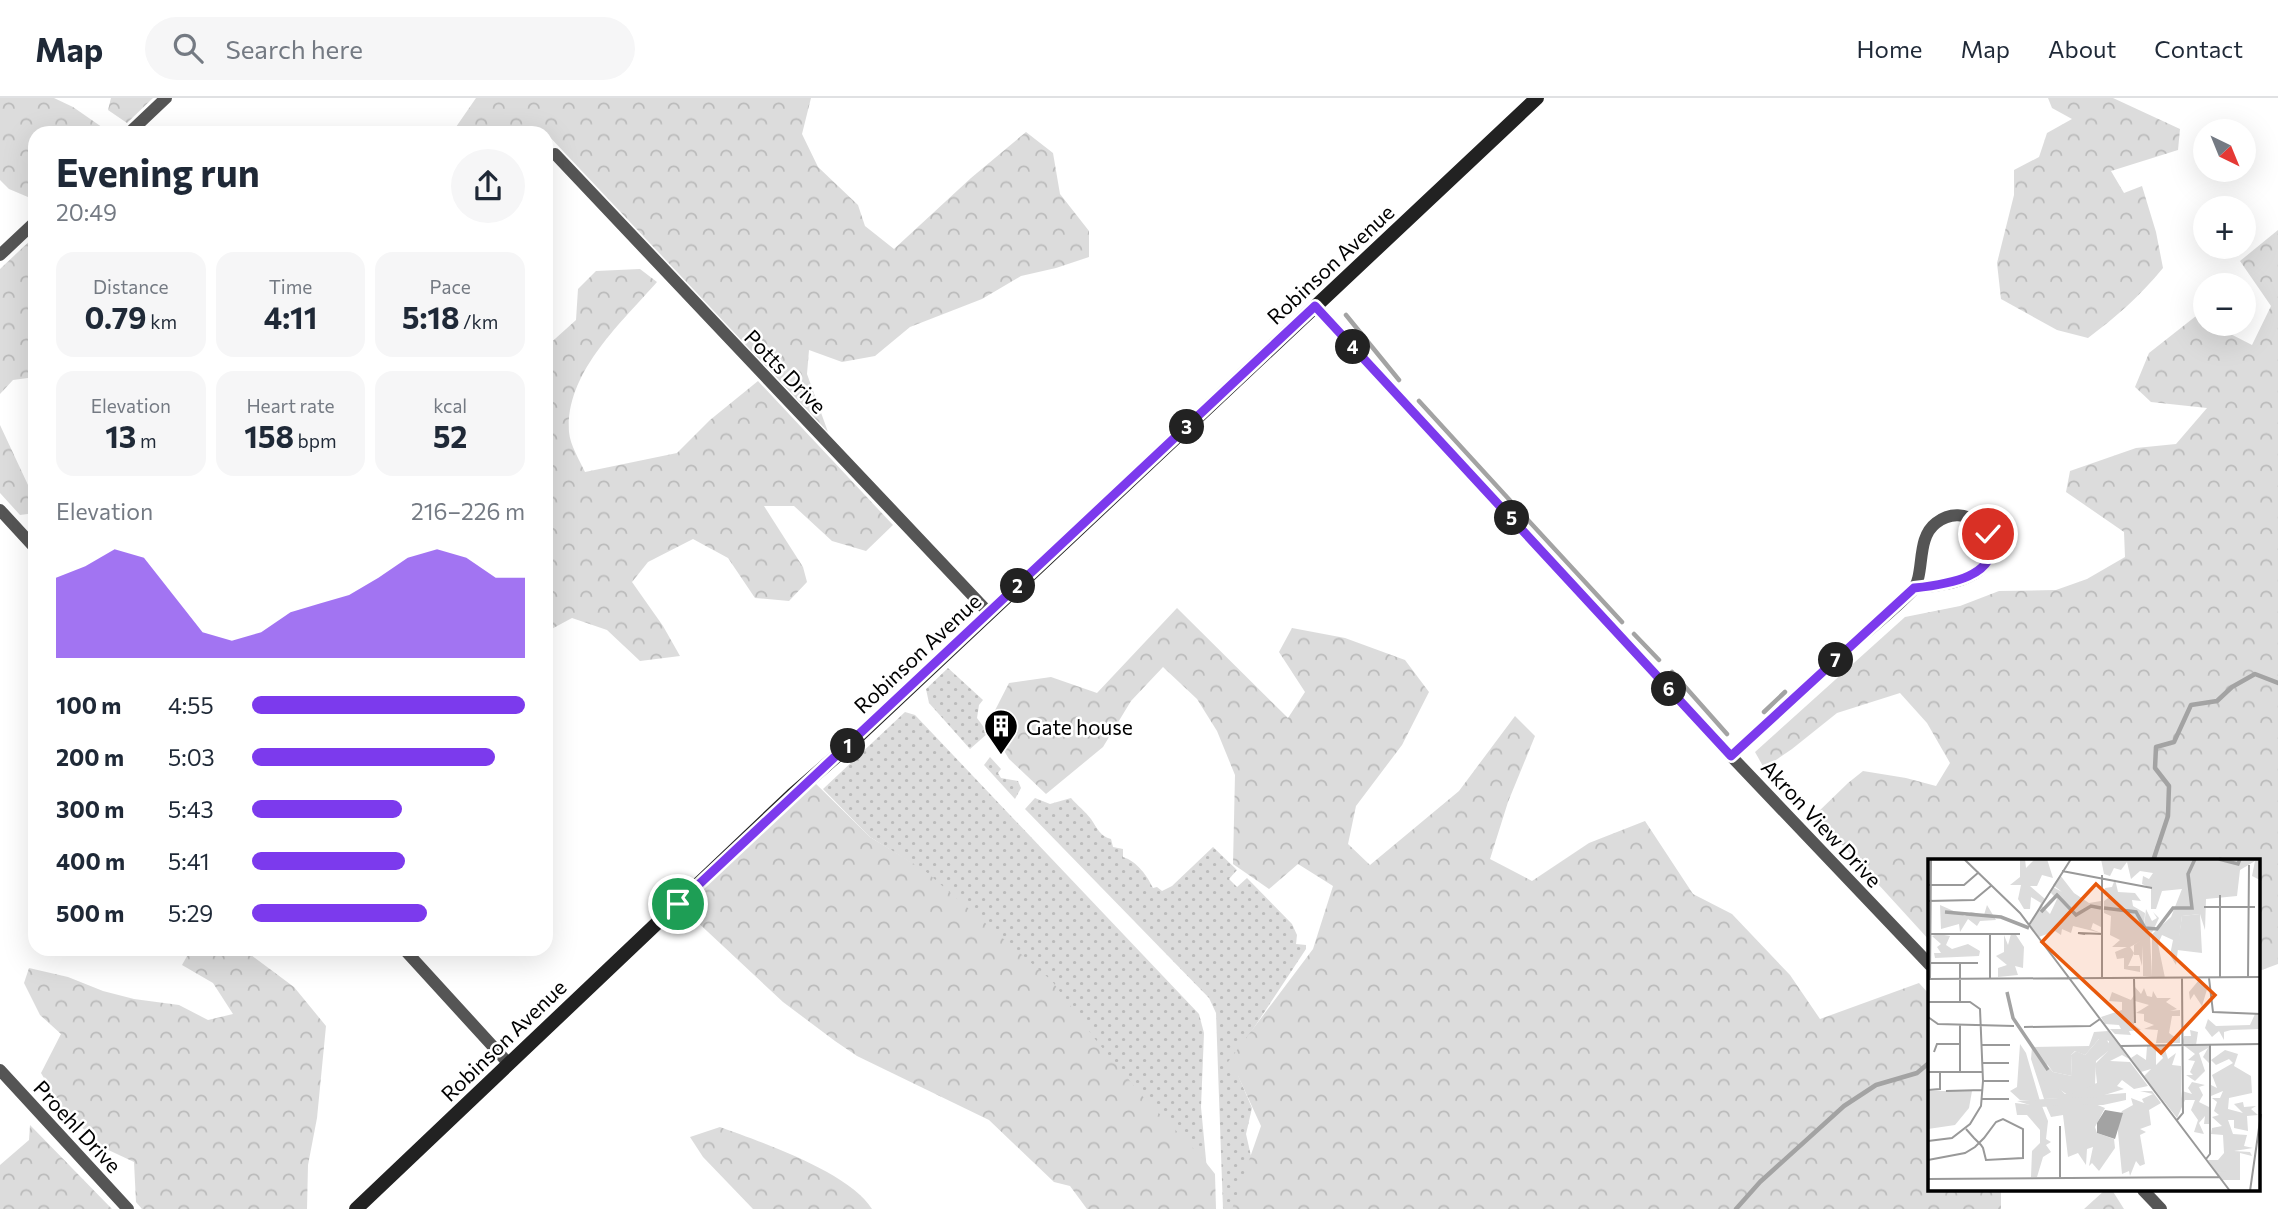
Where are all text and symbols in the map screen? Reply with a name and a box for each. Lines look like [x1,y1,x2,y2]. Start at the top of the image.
search box [145,17,635,80]
text: Map [35,28,103,69]
icon: search [169,29,207,67]
text: Search here [225,33,363,64]
text: Home [1857,34,1923,63]
text: Map [1961,34,2010,63]
text: About [2048,34,2116,63]
text: Contact [2154,34,2243,63]
north arrow [2193,119,2256,182]
map controls [2193,119,2256,336]
text: Evening run [56,148,260,195]
button: share [451,149,525,223]
button: + [2193,196,2256,259]
text: 20:49 [56,198,117,226]
street label: Robinson Avenue [1262,199,1398,329]
button: − [2193,273,2256,336]
text: Distance [93,275,169,298]
text: Time [269,275,312,298]
text: Pace [430,275,471,298]
text: 0.79 [85,298,147,335]
text: 4:11 [264,298,317,335]
text: 5:18 [402,298,459,335]
text: km [147,310,177,333]
text: /km [459,310,498,333]
street label: Potts Drive [740,324,832,418]
pin: 4 [1336,330,1370,364]
text: 4 [1347,335,1358,358]
text: Elevation [91,394,171,417]
text: Heart rate [246,394,335,417]
text: kcal [433,394,467,417]
pin: 3 [1170,410,1204,444]
text: 3 [1181,415,1192,438]
text: 13 [105,417,136,454]
text: 158 [244,417,294,454]
text: 52 [433,417,467,454]
text: m [136,429,156,452]
text: bpm [294,429,337,452]
text: Elevation [56,497,153,525]
text: 216–226 m [411,497,525,525]
pin: 5 [1494,500,1530,536]
pin [1958,504,2018,564]
text: 5 [1506,506,1517,529]
icon: check [1969,515,2007,553]
pin: 2 [1000,568,1036,603]
text: 2 [1012,574,1023,597]
street label: Robinson Avenue [849,588,985,718]
pin: 7 [1818,642,1854,678]
text: 7 [1830,648,1841,671]
pin: 6 [1652,672,1686,706]
text: 6 [1663,677,1674,700]
text: 100 m [56,691,121,719]
text: 4:55 [168,691,214,719]
building icon: Gate house [982,707,1020,756]
place label: Gate house [1026,714,1133,739]
pin: 1 [830,728,866,764]
text: 1 [843,734,852,757]
text: 200 m [56,743,124,771]
text: 5:03 [168,743,215,771]
street label: Akron View Drive [1757,754,1887,892]
text: 300 m [56,795,124,823]
text: 5:43 [168,795,214,823]
text: 400 m [56,847,125,875]
text: 5:41 [168,847,210,875]
inset map [1928,859,2260,1192]
pin [648,874,708,934]
icon: arrive [659,885,697,923]
text: 500 m [56,899,124,927]
text: 5:29 [168,899,213,927]
street label: Robinson Avenue [435,974,571,1106]
street label: Proehl Drive [29,1075,127,1177]

